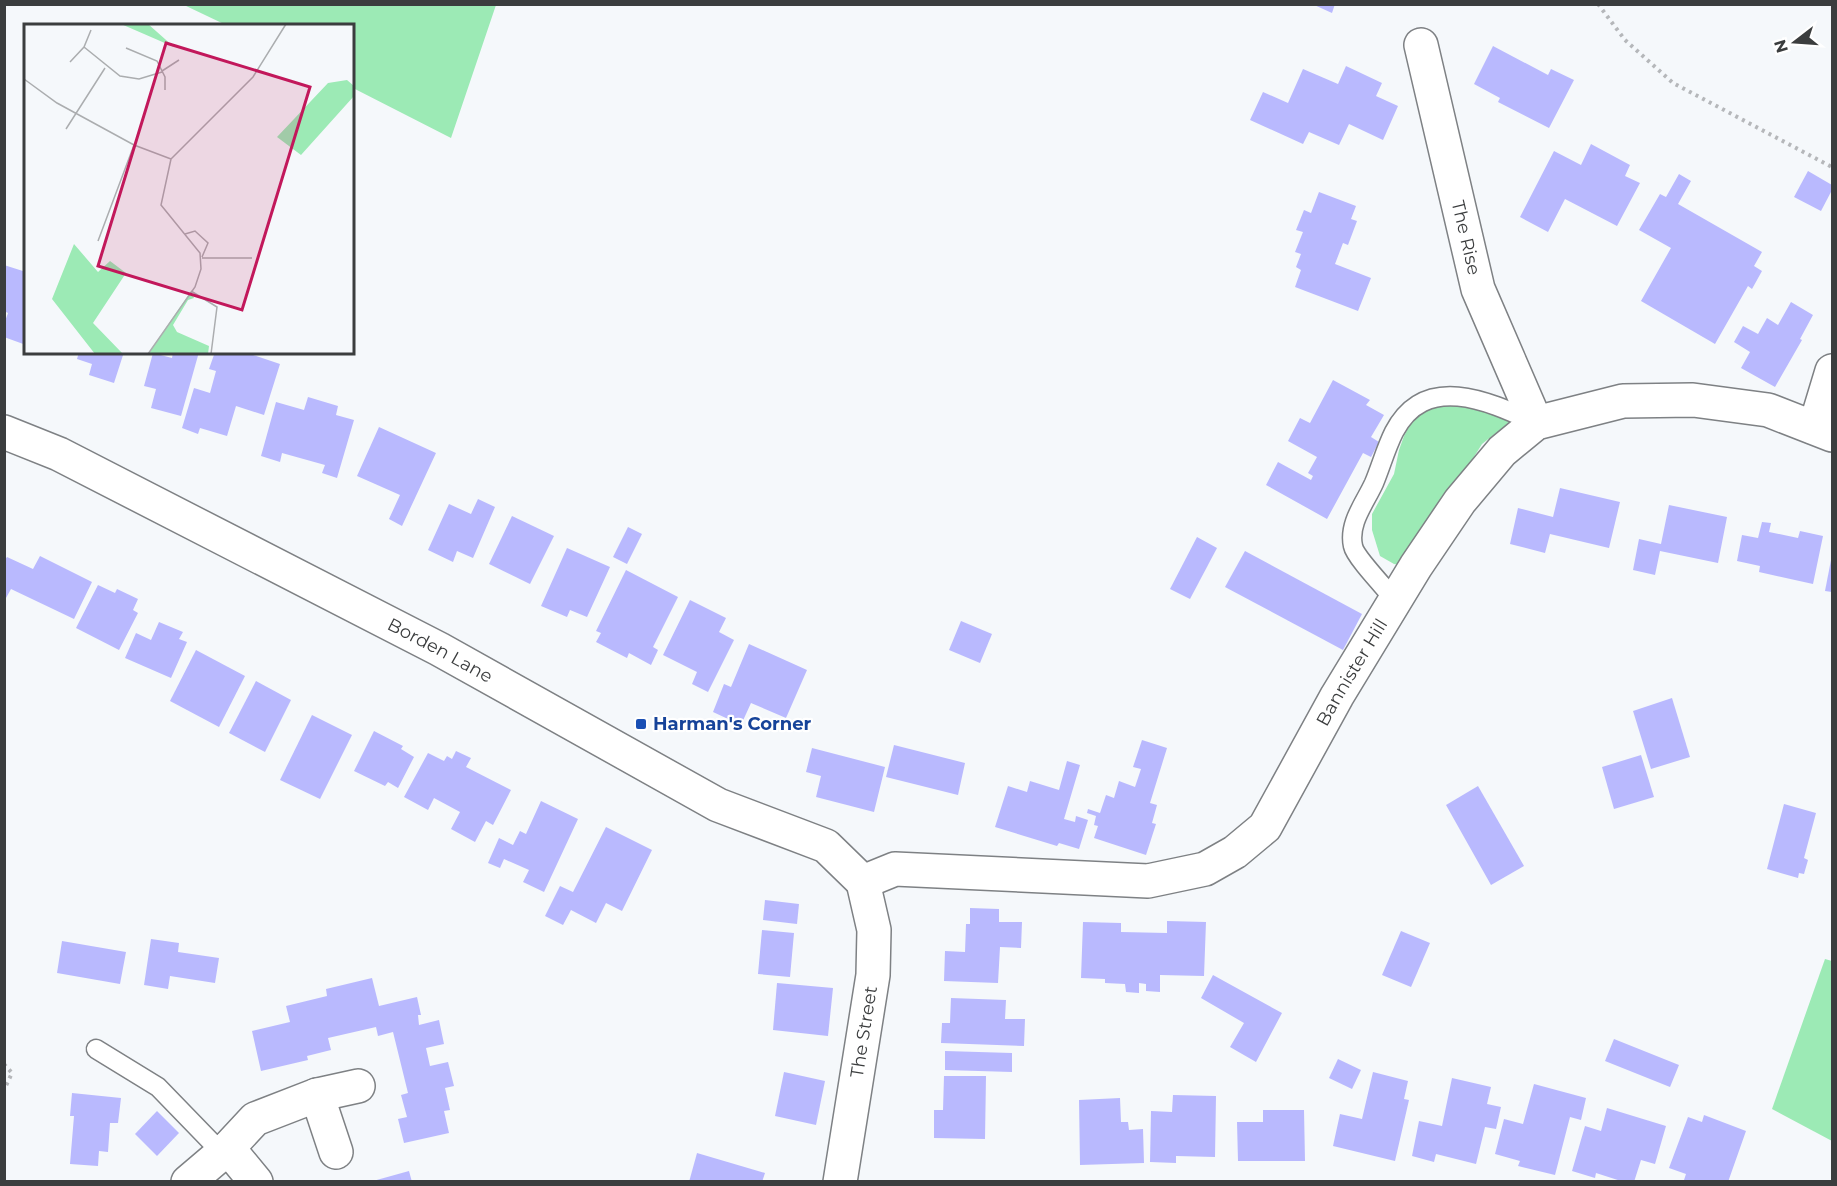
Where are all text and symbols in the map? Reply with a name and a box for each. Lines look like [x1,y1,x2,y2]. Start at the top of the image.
north arrow [1765,12,1825,72]
inset map [24,24,354,354]
text: N [1770,37,1792,55]
street label: The Rise [1447,198,1485,277]
street label: Borden Lane [384,613,497,688]
street label: Bannister Hill [1312,615,1392,730]
place label: Harman's Corner [653,713,812,735]
marker: Harman's Corner [634,717,648,731]
street label: The Street [846,984,882,1079]

